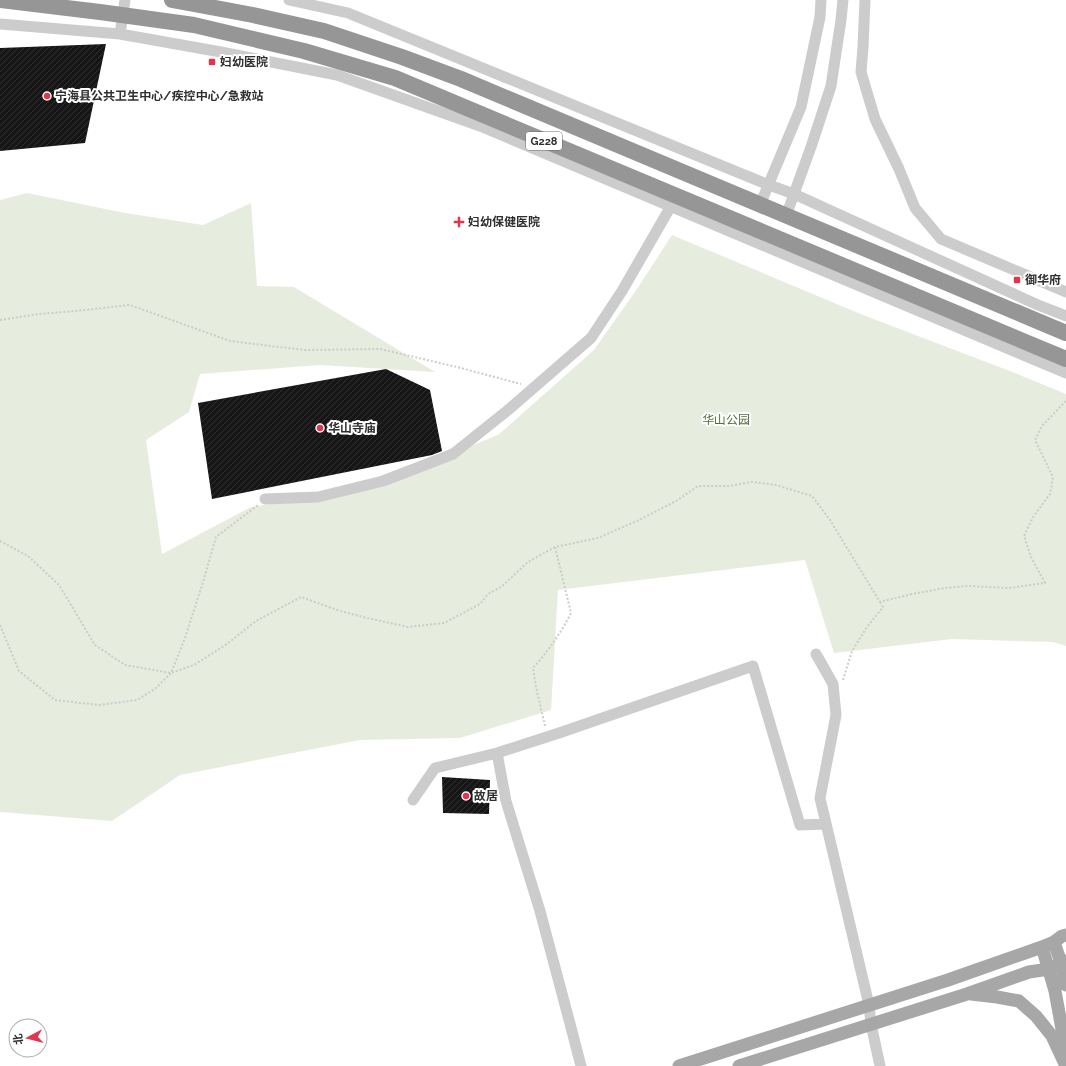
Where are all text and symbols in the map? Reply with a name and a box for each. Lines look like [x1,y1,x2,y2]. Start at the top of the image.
place label: 妇幼医院 [220,55,268,69]
marker: 妇幼医院 [207,57,217,67]
place label: 宁海县公共卫生中心/疾控中心/急救站 [55,89,264,103]
marker: 宁海县公共卫生中心/疾控中心/急救站 [42,91,52,101]
road number: G228 [526,132,562,150]
place label: 妇幼保健医院 [468,215,540,229]
marker: 妇幼保健医院 [453,216,465,228]
place label: 御华府 [1025,273,1061,287]
marker: 御华府 [1012,275,1022,285]
park label: 华山公园 [702,413,750,427]
place label: 华山寺庙 [328,421,376,435]
marker: 华山寺庙 [315,423,325,433]
place label: 故居 [474,789,498,803]
marker: 故居 [461,791,471,801]
north arrow [8,1018,48,1058]
text: 北 [11,1033,26,1045]

